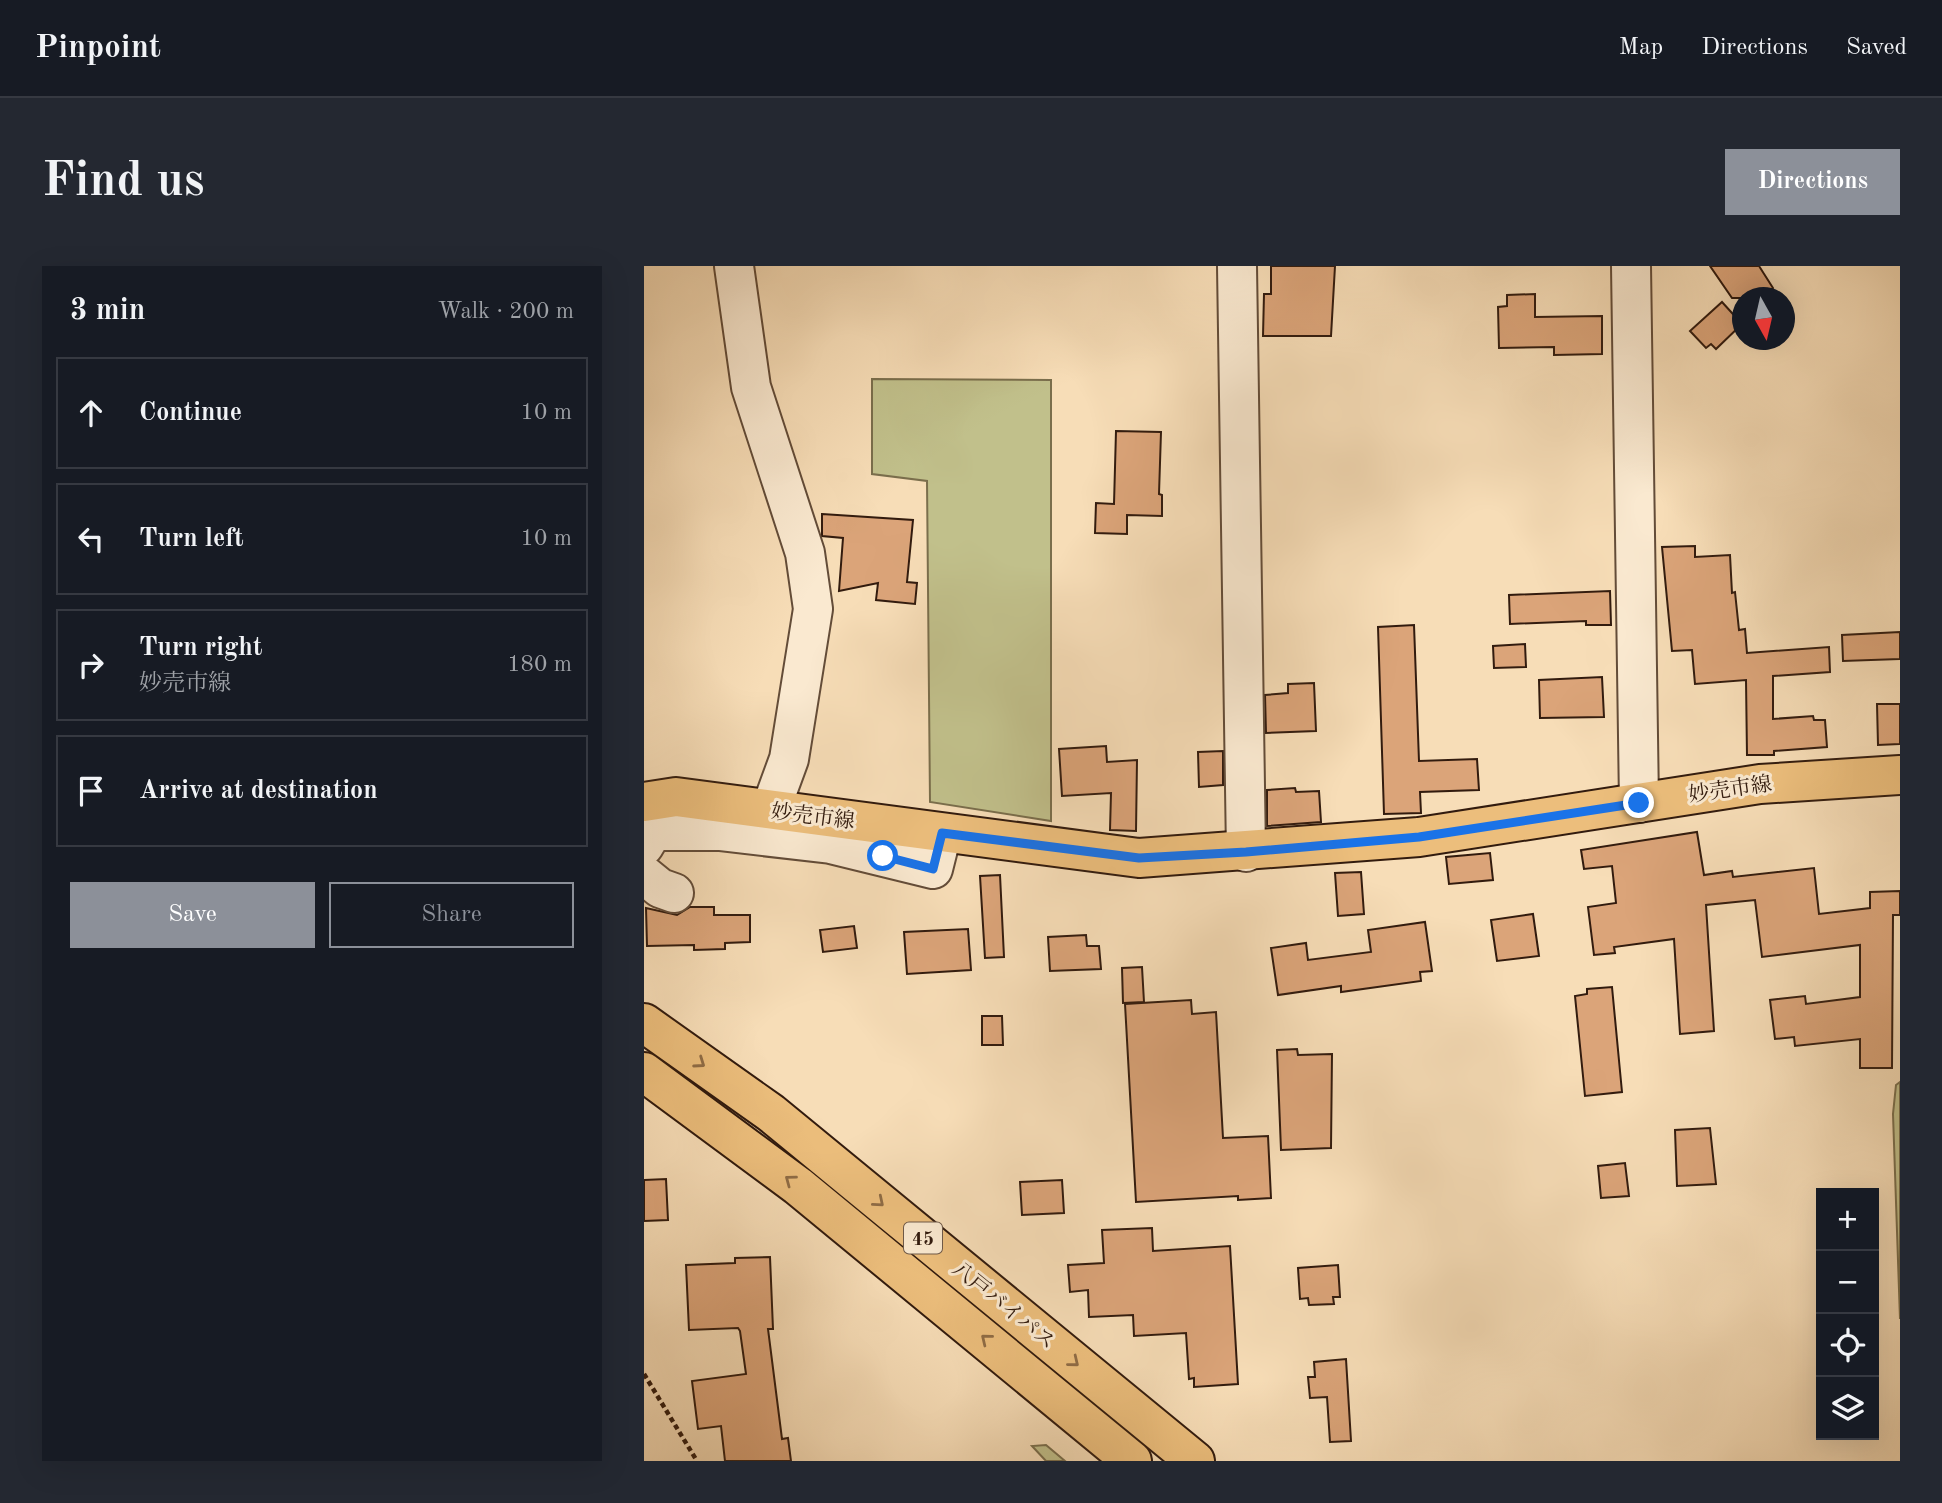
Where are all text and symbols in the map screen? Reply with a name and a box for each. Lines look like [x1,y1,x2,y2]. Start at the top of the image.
text: Pinpoint [35,32,161,65]
text: Map [1619,36,1663,60]
text: Directions [1701,36,1808,60]
text: Saved [1846,36,1907,60]
button: Directions [1725,149,1900,215]
text: Find us [42,158,205,207]
north arrow [1732,287,1795,350]
text: 3 min [70,296,145,326]
text: Walk · 200 m [438,300,574,323]
icon: ahead [72,394,110,432]
text: Continue [139,400,242,426]
text: 10 m [521,401,572,424]
icon: left [72,520,110,558]
text: Turn left [139,526,244,552]
text: 10 m [521,527,572,550]
text: Turn right [139,635,262,661]
icon: right [72,646,110,684]
text: 180 m [507,653,572,676]
text: 妙売市線 [139,672,231,695]
icon: arrive [72,772,110,810]
street label: 妙売市線 [1687,772,1773,807]
text: Arrive at destination [139,778,378,804]
route end [1623,787,1654,818]
street label: 妙売市線 [770,800,856,833]
route start [867,840,898,871]
button: Save [70,882,315,948]
button: Share [329,882,574,948]
one-way arrow [692,1055,705,1067]
one-way arrow [785,1176,798,1188]
map controls [1816,1188,1879,1440]
button: + [1816,1188,1879,1251]
one-way arrow [871,1194,884,1206]
road number: 45 [904,1222,942,1254]
button: − [1816,1251,1879,1314]
street label: 八戸バイパス [948,1257,1060,1354]
button: locate [1816,1314,1879,1377]
one-way arrow [981,1334,993,1347]
one-way arrow [1066,1354,1079,1366]
button: layers [1816,1377,1879,1440]

